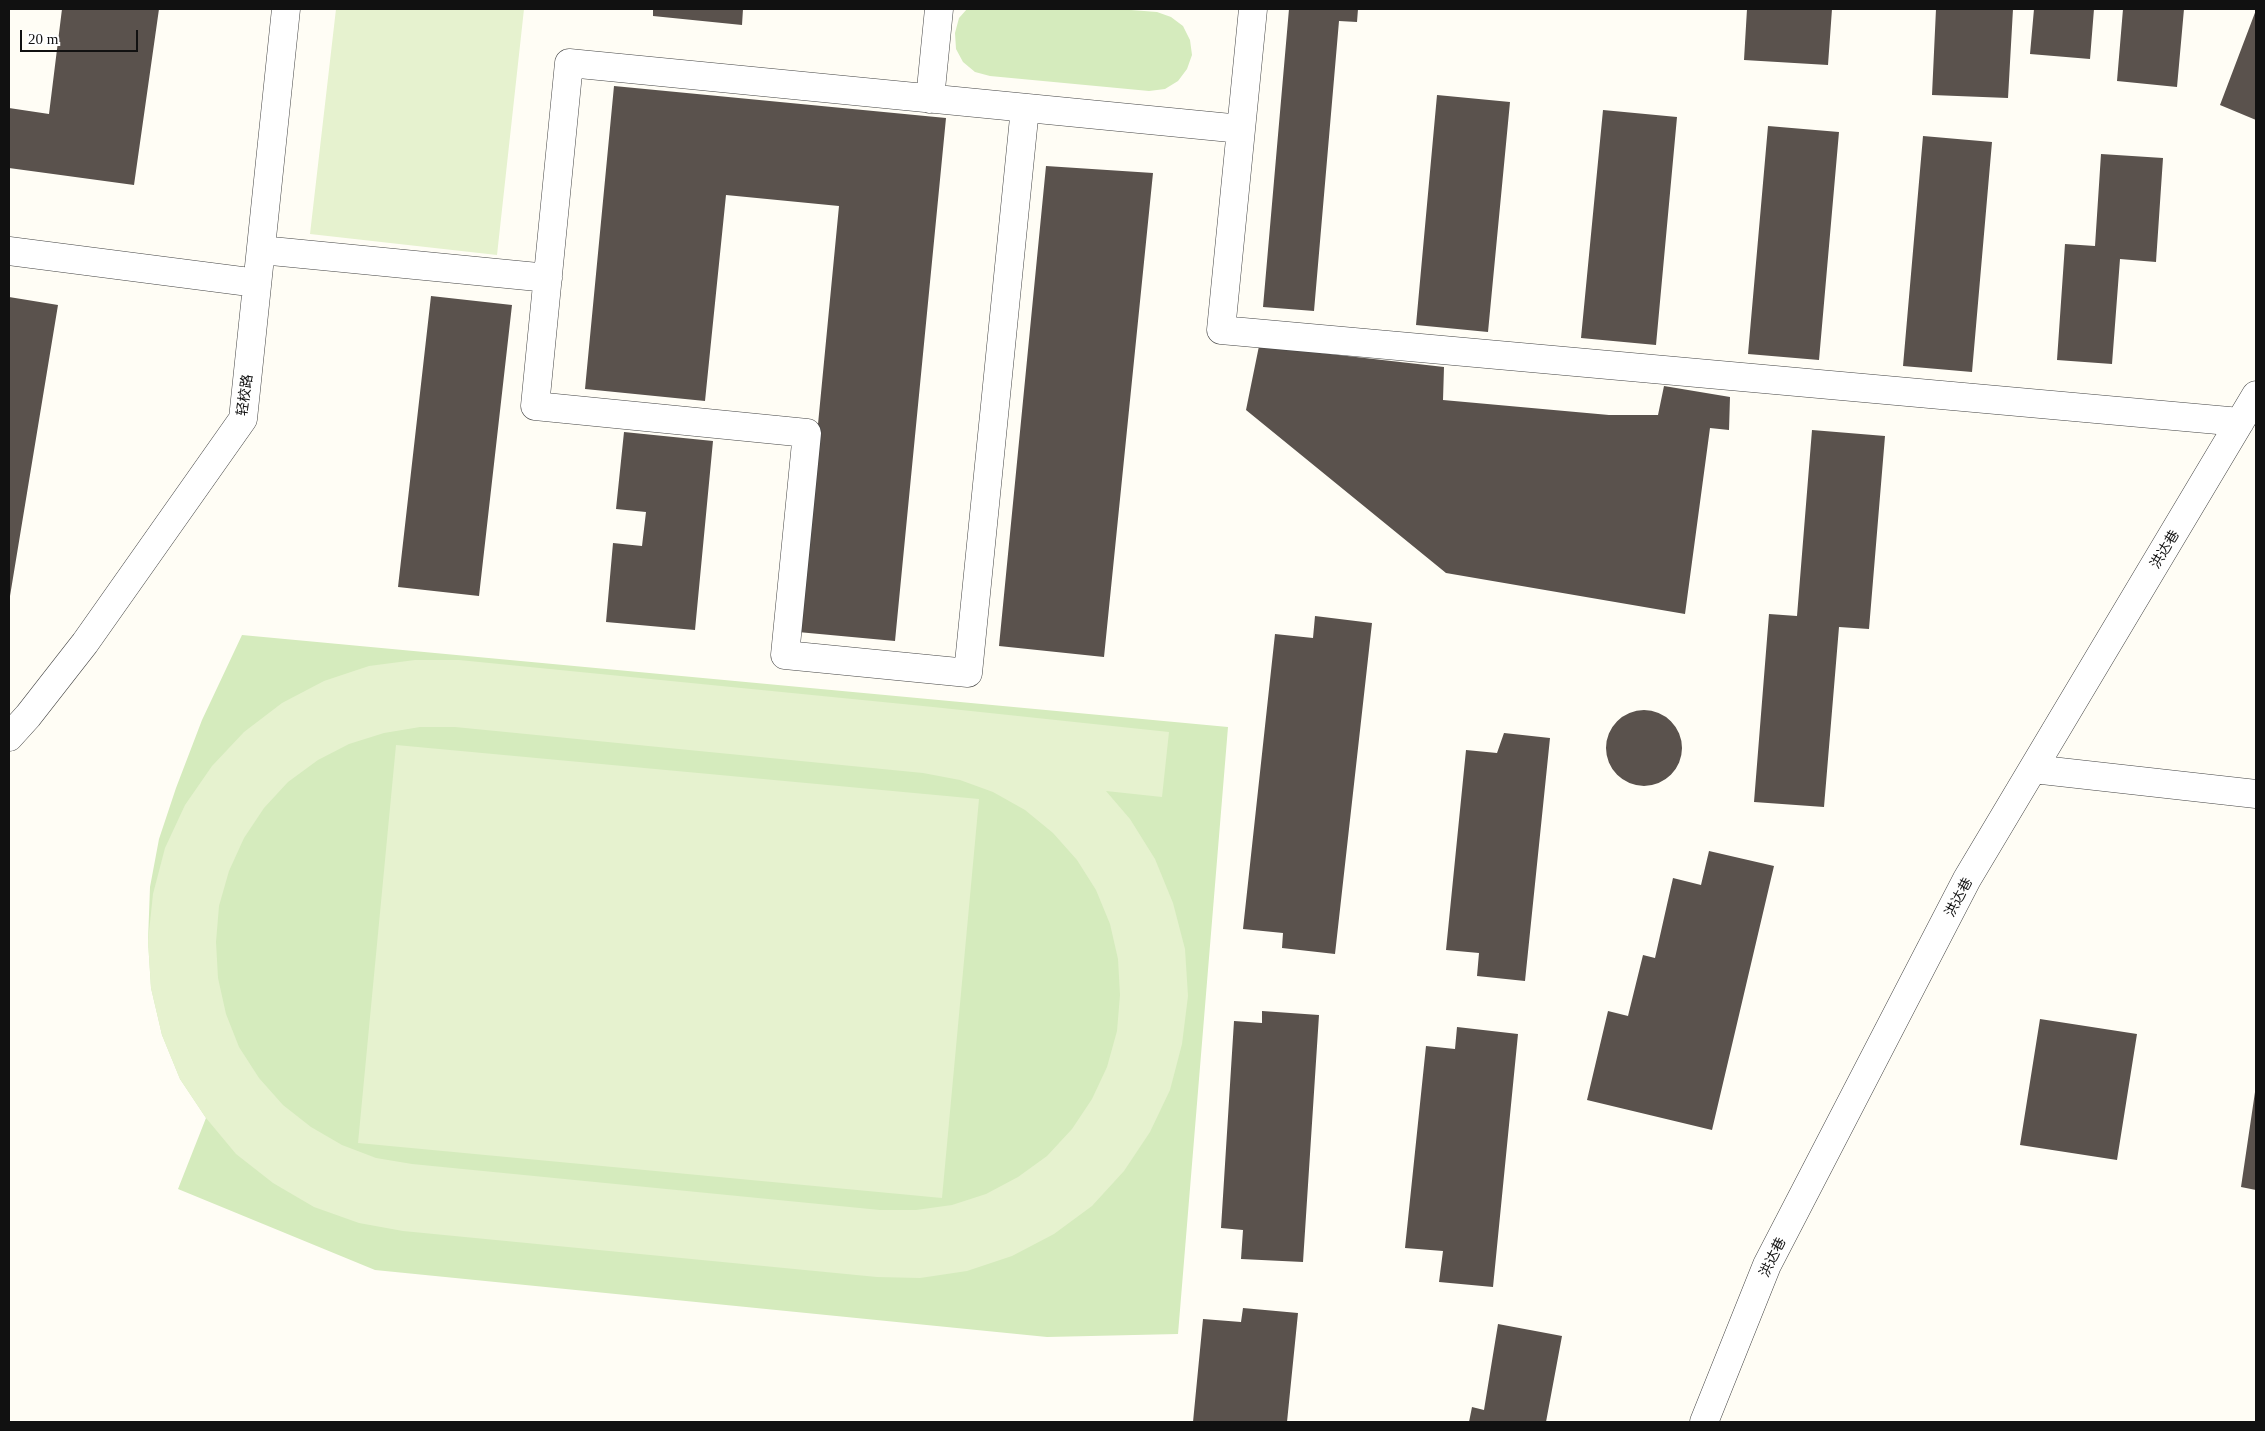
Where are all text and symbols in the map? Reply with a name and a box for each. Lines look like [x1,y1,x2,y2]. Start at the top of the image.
scale bar [22,20,140,52]
text: 20 m [28,31,58,47]
street label: 轻校路 [233,373,255,417]
street label: 洪达巷 [2146,527,2182,571]
street label: 洪达巷 [1941,875,1975,919]
street label: 洪达巷 [1755,1234,1789,1280]

